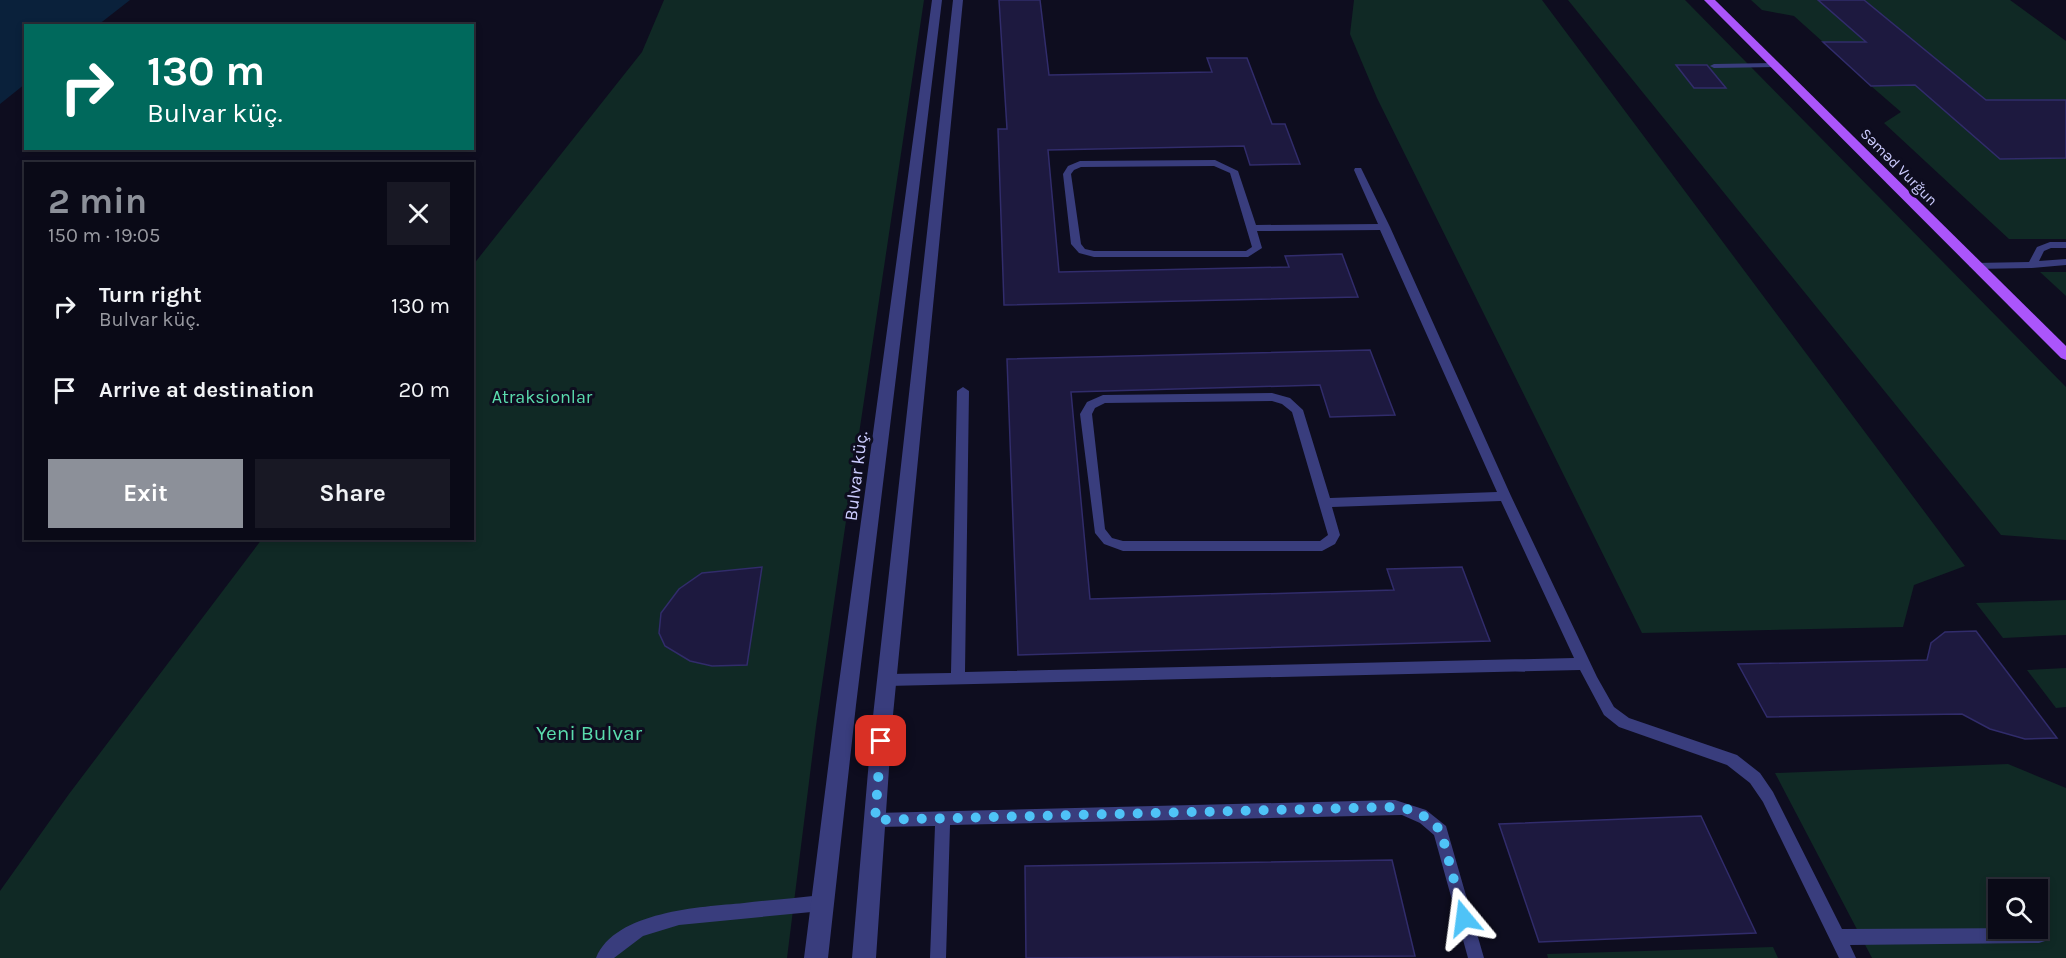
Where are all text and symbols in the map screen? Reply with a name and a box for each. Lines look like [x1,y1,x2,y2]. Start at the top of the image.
text: 130 m [147,46,265,96]
icon: right [48,48,126,126]
text: Bulvar küç. [147,97,283,129]
street label: Səməd Vurğun [1857,125,1941,209]
text: 2 min [48,180,147,222]
button: close [387,182,450,245]
text: 150 m · 19:05 [48,224,160,247]
text: Turn right [99,282,202,308]
icon: right [48,290,81,323]
text: 130 m [391,293,450,319]
text: Bulvar küç. [99,308,199,331]
icon: arrive [48,374,81,407]
text: Arrive at destination [99,377,314,403]
text: 20 m [398,377,450,403]
park label: Atraksionlar [492,386,593,408]
street label: Bulvar küç. [840,430,872,522]
button: Exit [48,459,243,528]
button: Share [255,459,450,528]
pin [855,715,906,766]
park label: Yeni Bulvar [536,721,643,745]
icon: arrive [864,724,897,757]
map controls [1988,879,2048,939]
button: search [1988,879,2048,939]
position arrow [1432,886,1496,950]

